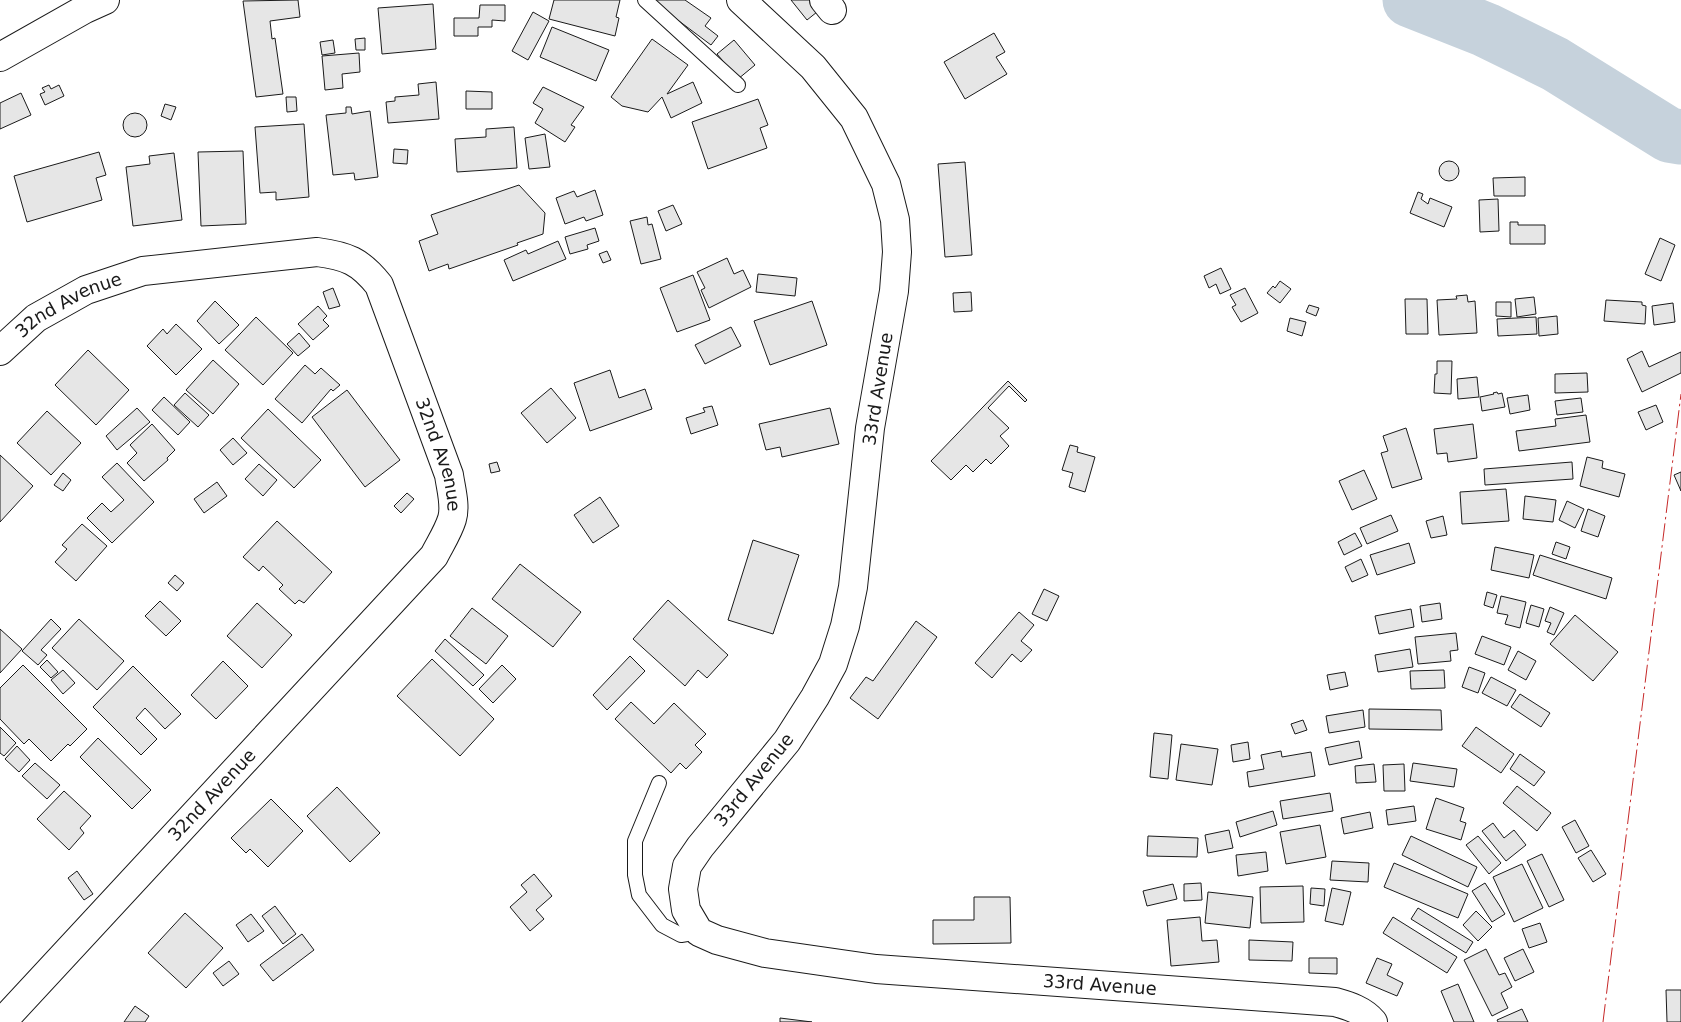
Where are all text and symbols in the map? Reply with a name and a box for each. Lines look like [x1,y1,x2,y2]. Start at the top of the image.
street label: 32nd Avenue [11,268,124,342]
street label: 33rd Avenue [858,331,897,447]
street label: 32nd Avenue [411,395,465,512]
street label: 33rd Avenue [710,729,798,831]
street label: 32nd Avenue [164,744,260,845]
street label: 33rd Avenue [1042,970,1157,999]

